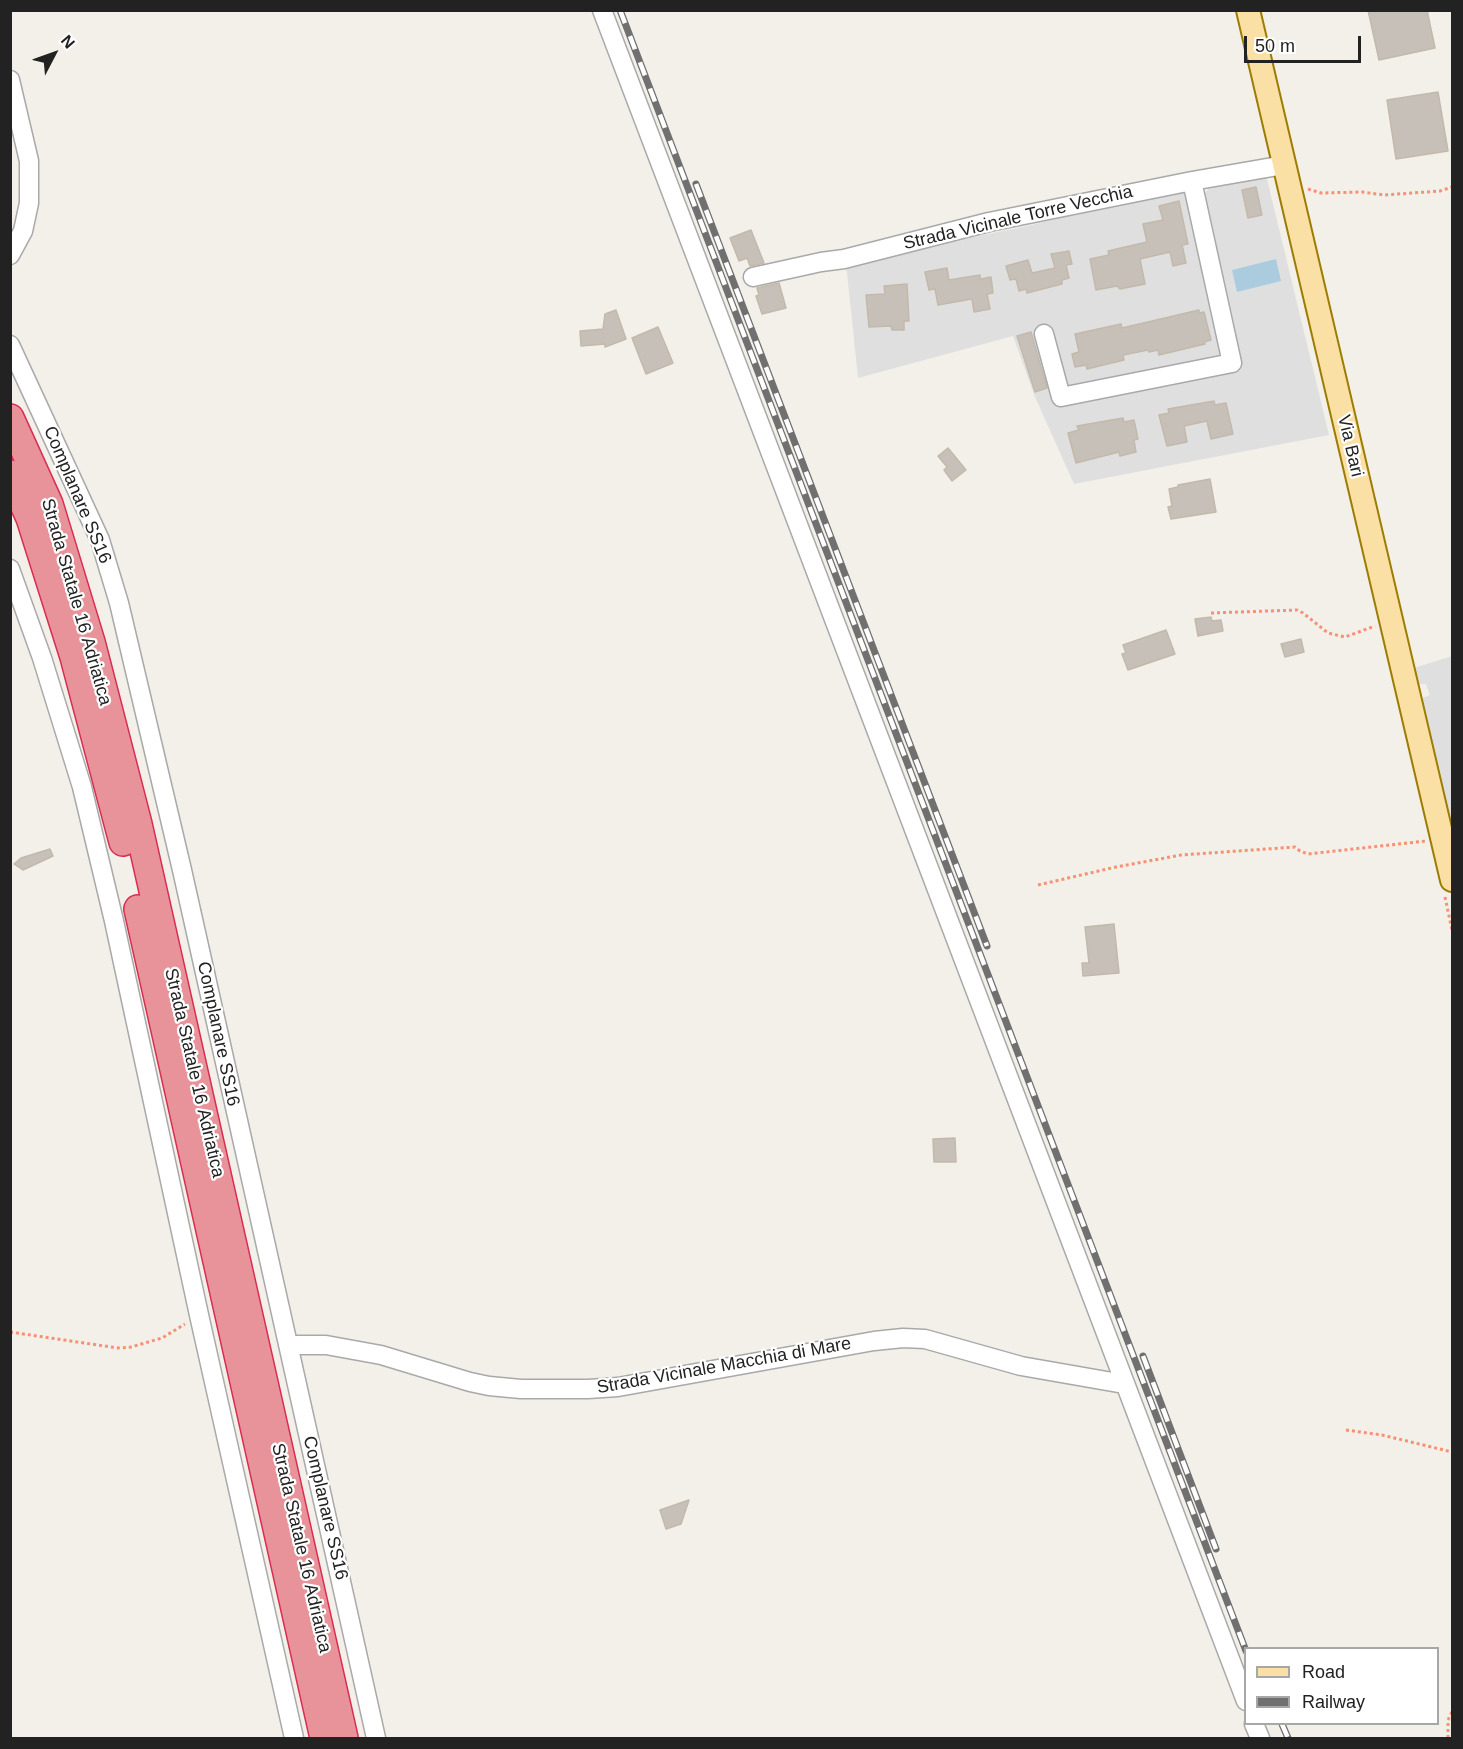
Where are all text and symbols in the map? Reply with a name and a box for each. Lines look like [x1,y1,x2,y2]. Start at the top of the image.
north arrow [24,24,84,84]
scale bar [1247,24,1364,62]
text: N [58,32,78,52]
text: 50 m [1255,36,1295,56]
street label: Strada Vicinale Torre Vecchia [901,181,1135,255]
street label: Via Bari [1332,413,1368,479]
street label: Complanare SS16 [38,423,116,567]
street label: Strada Statale 16 Adriatica [36,496,116,708]
street label: Complanare SS16 [192,960,244,1108]
street label: Strada Statale 16 Adriatica [159,966,229,1180]
street label: Strada Vicinale Macchia di Mare [595,1333,853,1399]
street label: Complanare SS16 [298,1434,352,1582]
street label: Strada Statale 16 Adriatica [266,1441,336,1655]
legend [1244,1647,1439,1725]
text: Road [1302,1662,1345,1682]
text: Railway [1302,1692,1365,1712]

